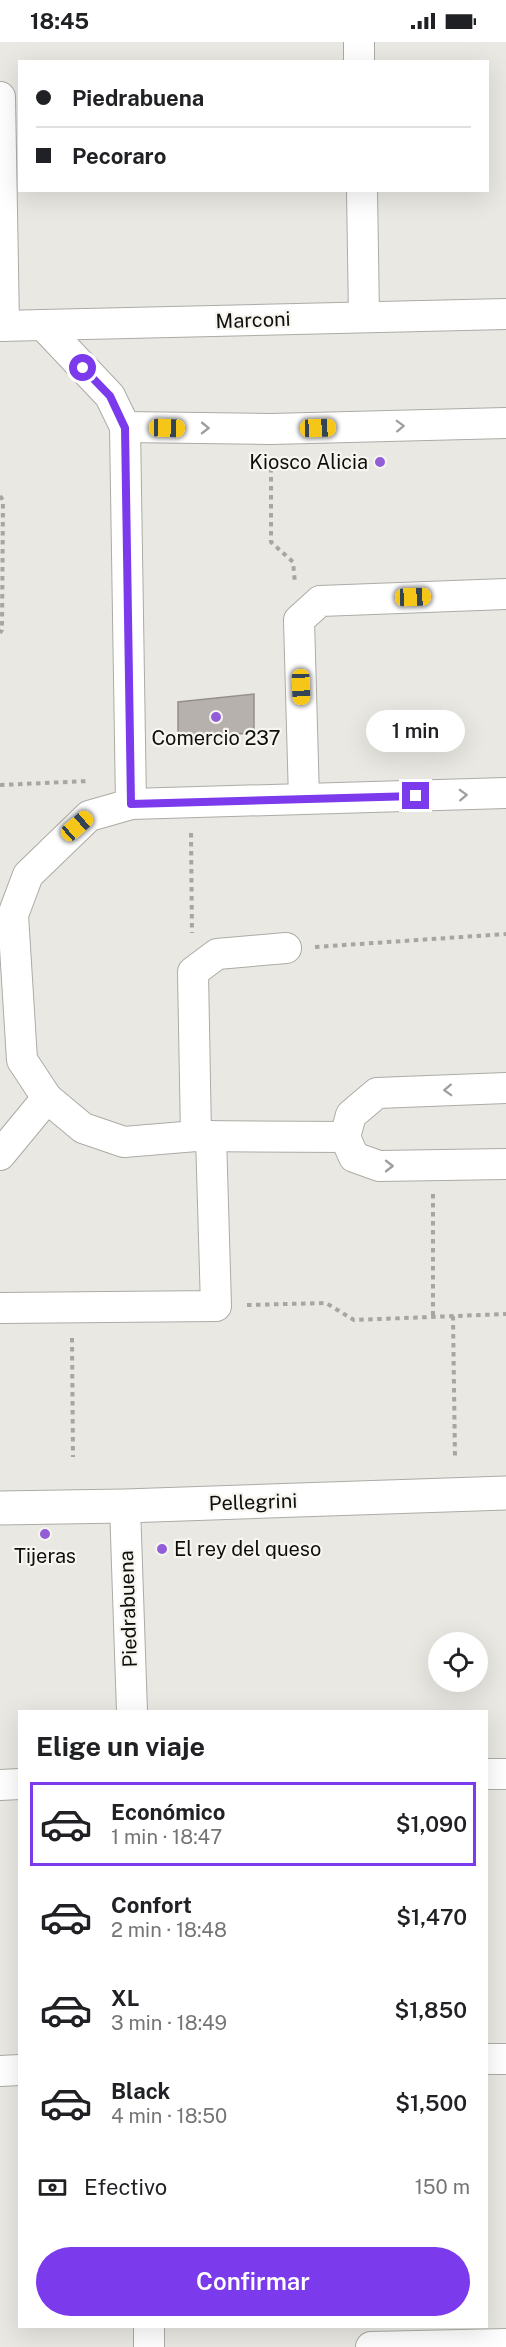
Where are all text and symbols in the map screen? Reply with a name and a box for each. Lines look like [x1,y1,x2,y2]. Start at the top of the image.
text: 18:45 [30,8,89,34]
text: Piedrabuena [72,85,204,111]
text: Pecoraro [72,143,166,169]
street label: Marconi [215,307,291,333]
route start [69,354,96,381]
car [300,418,336,438]
car [149,419,185,437]
one-way arrow [395,419,404,432]
one-way arrow [200,422,209,435]
place label: Kiosco Alicia [249,450,368,474]
marker: Kiosco Alicia [373,455,387,469]
car [395,587,431,607]
car [291,669,311,705]
callout: 1 min [366,709,466,751]
marker: Comercio 237 [209,710,223,724]
text: 1 min [392,719,439,743]
place label: Comercio 237 [151,726,281,750]
route end [402,782,429,809]
one-way arrow [458,788,467,801]
car [58,807,96,845]
one-way arrow [443,1084,452,1097]
one-way arrow [384,1160,393,1172]
street label: Pellegrini [208,1488,298,1516]
marker: Tijeras [38,1527,52,1541]
place label: El rey del queso [174,1537,321,1561]
marker: El rey del queso [155,1542,169,1556]
place label: Tijeras [14,1544,76,1568]
street label: Piedrabuena [114,1550,142,1668]
map controls [428,1632,488,1692]
button: locate [428,1632,488,1692]
text: Elige un viaje [36,1730,205,1762]
icon: car [39,1797,93,1851]
text: Económico [111,1799,226,1825]
text: $1,090 [396,1811,467,1837]
text: 1 min · 18:47 [111,1825,222,1849]
icon: car [39,1890,93,1944]
text: Confort [111,1892,192,1918]
text: $1,470 [396,1904,467,1930]
text: 2 min · 18:48 [111,1918,227,1942]
icon: car [39,1983,93,2037]
text: XL [111,1985,139,2011]
text: $1,850 [394,1997,467,2023]
text: 3 min · 18:49 [111,2011,227,2035]
icon: car [39,2076,93,2130]
text: Black [111,2078,170,2104]
text: $1,500 [395,2090,467,2116]
text: 4 min · 18:50 [111,2104,227,2128]
icon: cash [36,2171,69,2204]
text: Efectivo [84,2174,167,2200]
text: 150 m [415,2175,470,2199]
button: Confirmar [36,2247,470,2316]

